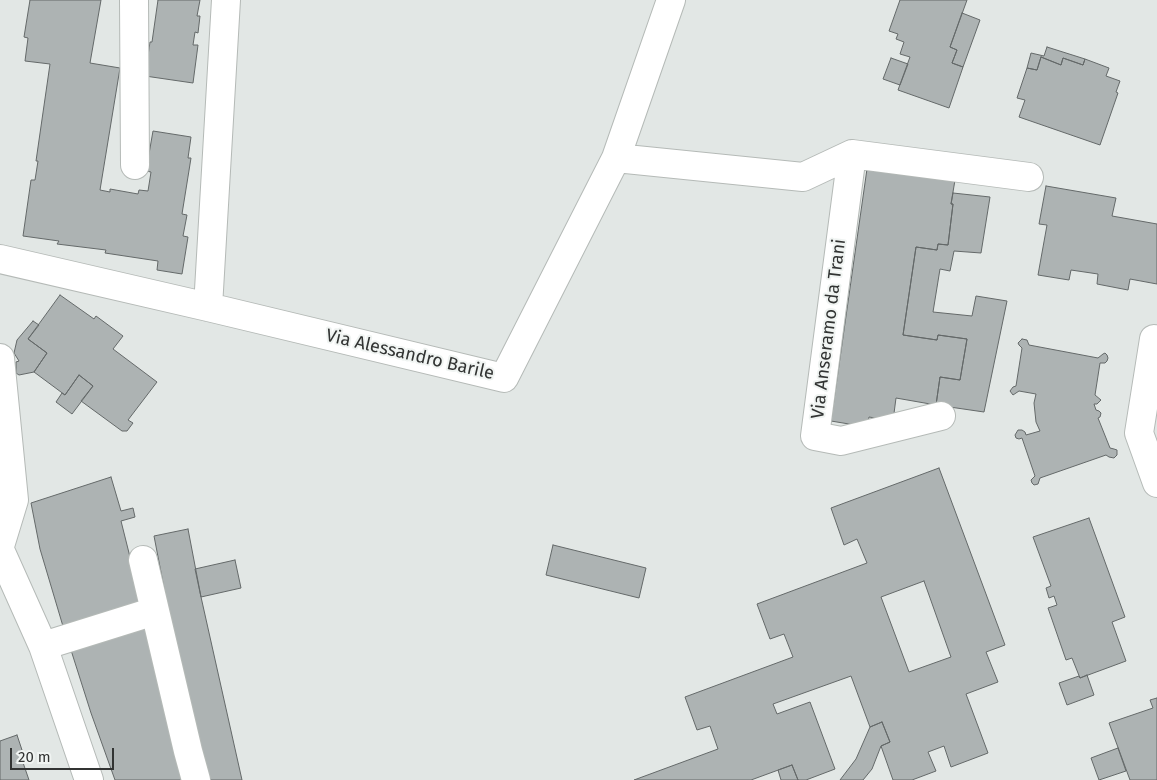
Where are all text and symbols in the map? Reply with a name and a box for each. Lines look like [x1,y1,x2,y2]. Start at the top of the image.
street label: Via Anseramo da Trani [807,238,851,420]
street label: Via Alessandro Barile [324,325,496,385]
scale bar [12,738,116,770]
text: 20 m [18,748,51,766]

